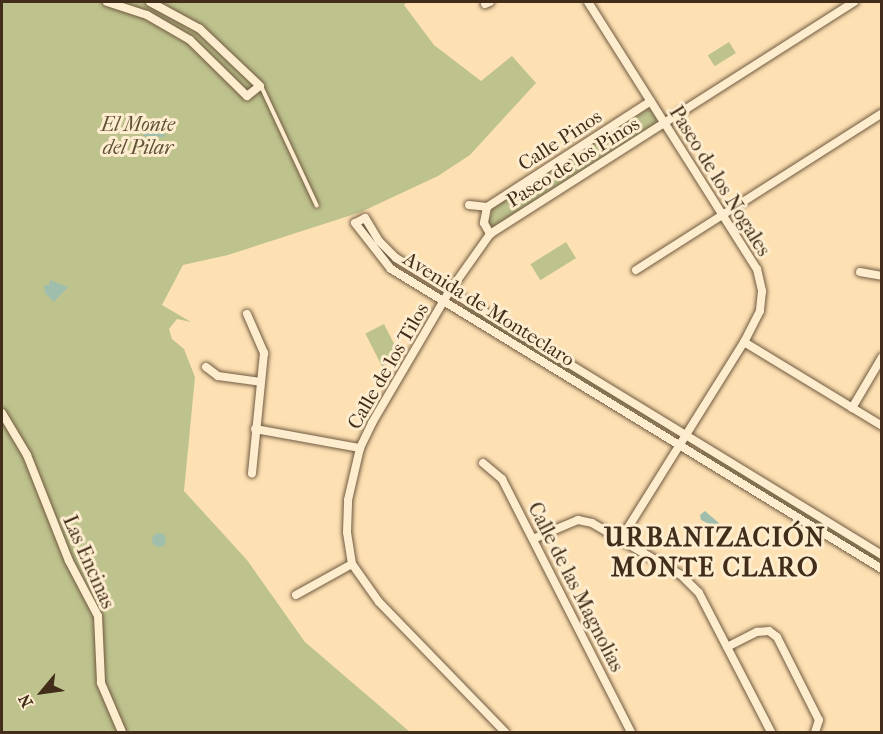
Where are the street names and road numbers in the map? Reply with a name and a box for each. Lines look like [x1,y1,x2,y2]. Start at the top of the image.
street label: Paseo de los Nogales [664,101,776,261]
street label: Calle Pinos [514,104,606,176]
street label: Paseo de los Pinos [502,112,644,212]
street label: Avenida de Monteclaro [399,246,579,372]
street label: Calle de los Tilos [342,299,434,433]
street label: Calle de las Magnolias [523,498,629,676]
street label: Las Encinas [58,512,120,612]

